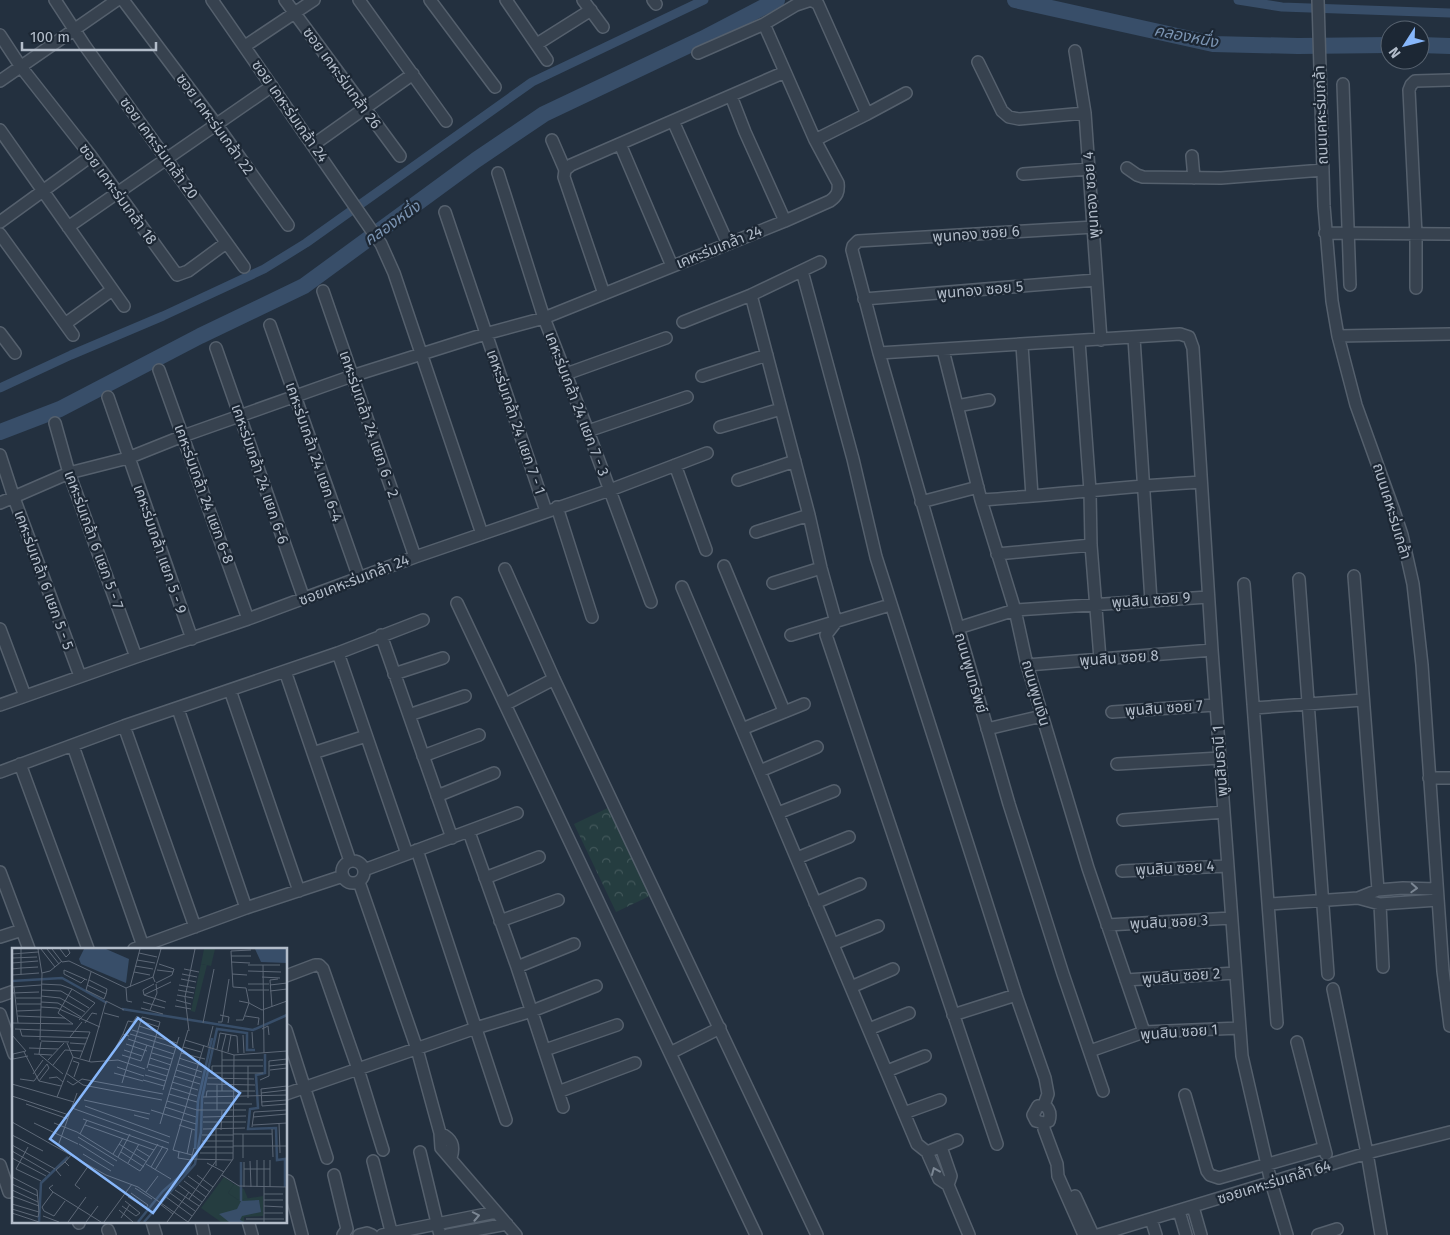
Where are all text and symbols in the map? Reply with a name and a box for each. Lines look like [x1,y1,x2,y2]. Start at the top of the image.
water label: คลองหนึ่ง [1153,19,1221,52]
scale bar [22,20,156,52]
north arrow [1380,20,1430,70]
street label: ซอย เคหะร่มเกล้า 26 [299,24,385,132]
text: 100 m [30,28,70,46]
text: N [1385,44,1404,61]
street label: ซอย เคหะร่มเกล้า 24 [248,56,332,166]
street label: ถนนเคหะร่มเกล้า [1310,65,1332,165]
street label: ซอย เคหะร่มเกล้า 22 [172,70,258,178]
street label: ซอย เคหะร่มเกล้า 20 [116,94,202,202]
street label: ซอย เคหะร่มเกล้า 18 [75,140,161,248]
street label: พูนทอง ซอย 4 [1079,151,1103,239]
water label: คลองหนึ่ง [359,194,425,249]
street label: เคหะร่มเกล้า 24 [673,222,765,272]
street label: พูนทอง ซอย 6 [932,222,1020,246]
street label: พูนทอง ซอย 5 [936,277,1024,303]
street label: เคหะร่มเกล้า 24 แยก 7 - 3 [541,329,613,479]
street label: เคหะร่มเกล้า 24 แยก 7 - 1 [483,347,549,497]
street label: เคหะร่มเกล้า 24 แยก 6 - 2 [335,348,403,500]
street label: เคหะร่มเกล้า 24 แยก 6-4 [282,380,346,524]
street label: เคหะร่มเกล้า 24 แยก 6-6 [228,402,292,546]
street label: เคหะร่มเกล้า 24 แยก 6-8 [170,422,238,566]
street label: ถนนเคหะร่มเกล้า [1369,461,1415,561]
street label: เคหะร่มเกล้า 6 แยก 5 - 7 [61,468,128,612]
street label: เคหะร่มเกล้า แยก 5 - 9 [129,482,191,616]
street label: เคหะร่มเกล้า 6 แยก 5 - 5 [10,508,78,652]
street label: ซอยเคหะร่มเกล้า 24 [296,551,412,609]
street label: พูนสิน ซอย 9 [1111,588,1191,612]
street label: ถนนพูนทรัพย์ [951,631,991,715]
street label: พูนสิน ซอย 8 [1079,646,1159,670]
street label: ถนนพูนเงิน [1018,658,1054,728]
street label: พูนสิน ซอย 7 [1125,696,1204,720]
street label: พูนสินธานี 1 [1209,725,1231,797]
street label: พูนสิน ซอย 4 [1135,857,1215,879]
one-way arrow [1411,883,1419,893]
street label: พูนสิน ซอย 3 [1129,911,1209,933]
inset map [12,948,288,1222]
street label: พูนสิน ซอย 2 [1141,964,1221,988]
street label: พูนสิน ซอย 1 [1140,1020,1218,1044]
street label: ซอยเคหะร่มเกล้า 64 [1215,1156,1333,1208]
one-way arrow [930,1167,941,1176]
one-way arrow [472,1211,480,1222]

